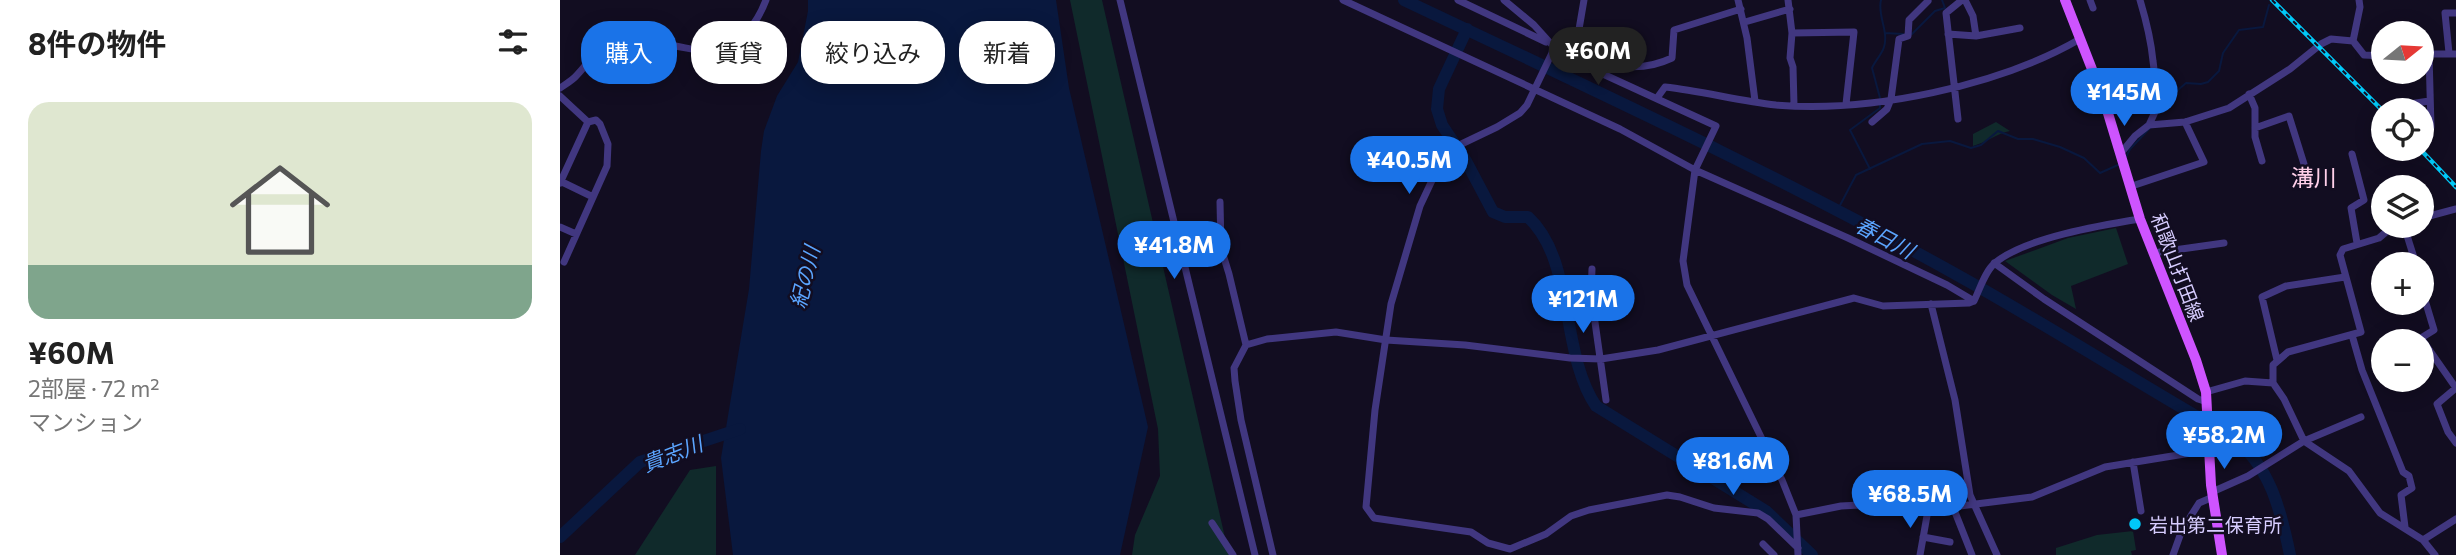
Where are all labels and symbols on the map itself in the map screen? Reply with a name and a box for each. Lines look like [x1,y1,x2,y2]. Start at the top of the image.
north arrow [2371,21,2434,84]
pin: ¥60M [1557,28,1639,87]
pin: ¥145M [2075,68,2173,128]
pin: ¥40.5M [1352,136,1466,196]
district label: 溝川 [2291,163,2337,191]
street label: 和歌山打田線 [2147,210,2209,324]
water label: 春日川 [1851,211,1920,264]
pin: ¥41.8M [1117,222,1231,281]
water label: 紀の川 [784,241,824,311]
pin: ¥121M [1534,276,1632,335]
pin: ¥58.2M [2167,412,2281,471]
water label: 貴志川 [638,429,708,476]
pin: ¥81.6M [1676,438,1790,497]
pin: ¥68.5M [1853,470,1967,530]
place label: 岩出第二保育所 [2149,513,2282,536]
marker: 岩出第二保育所 [2127,516,2143,532]

